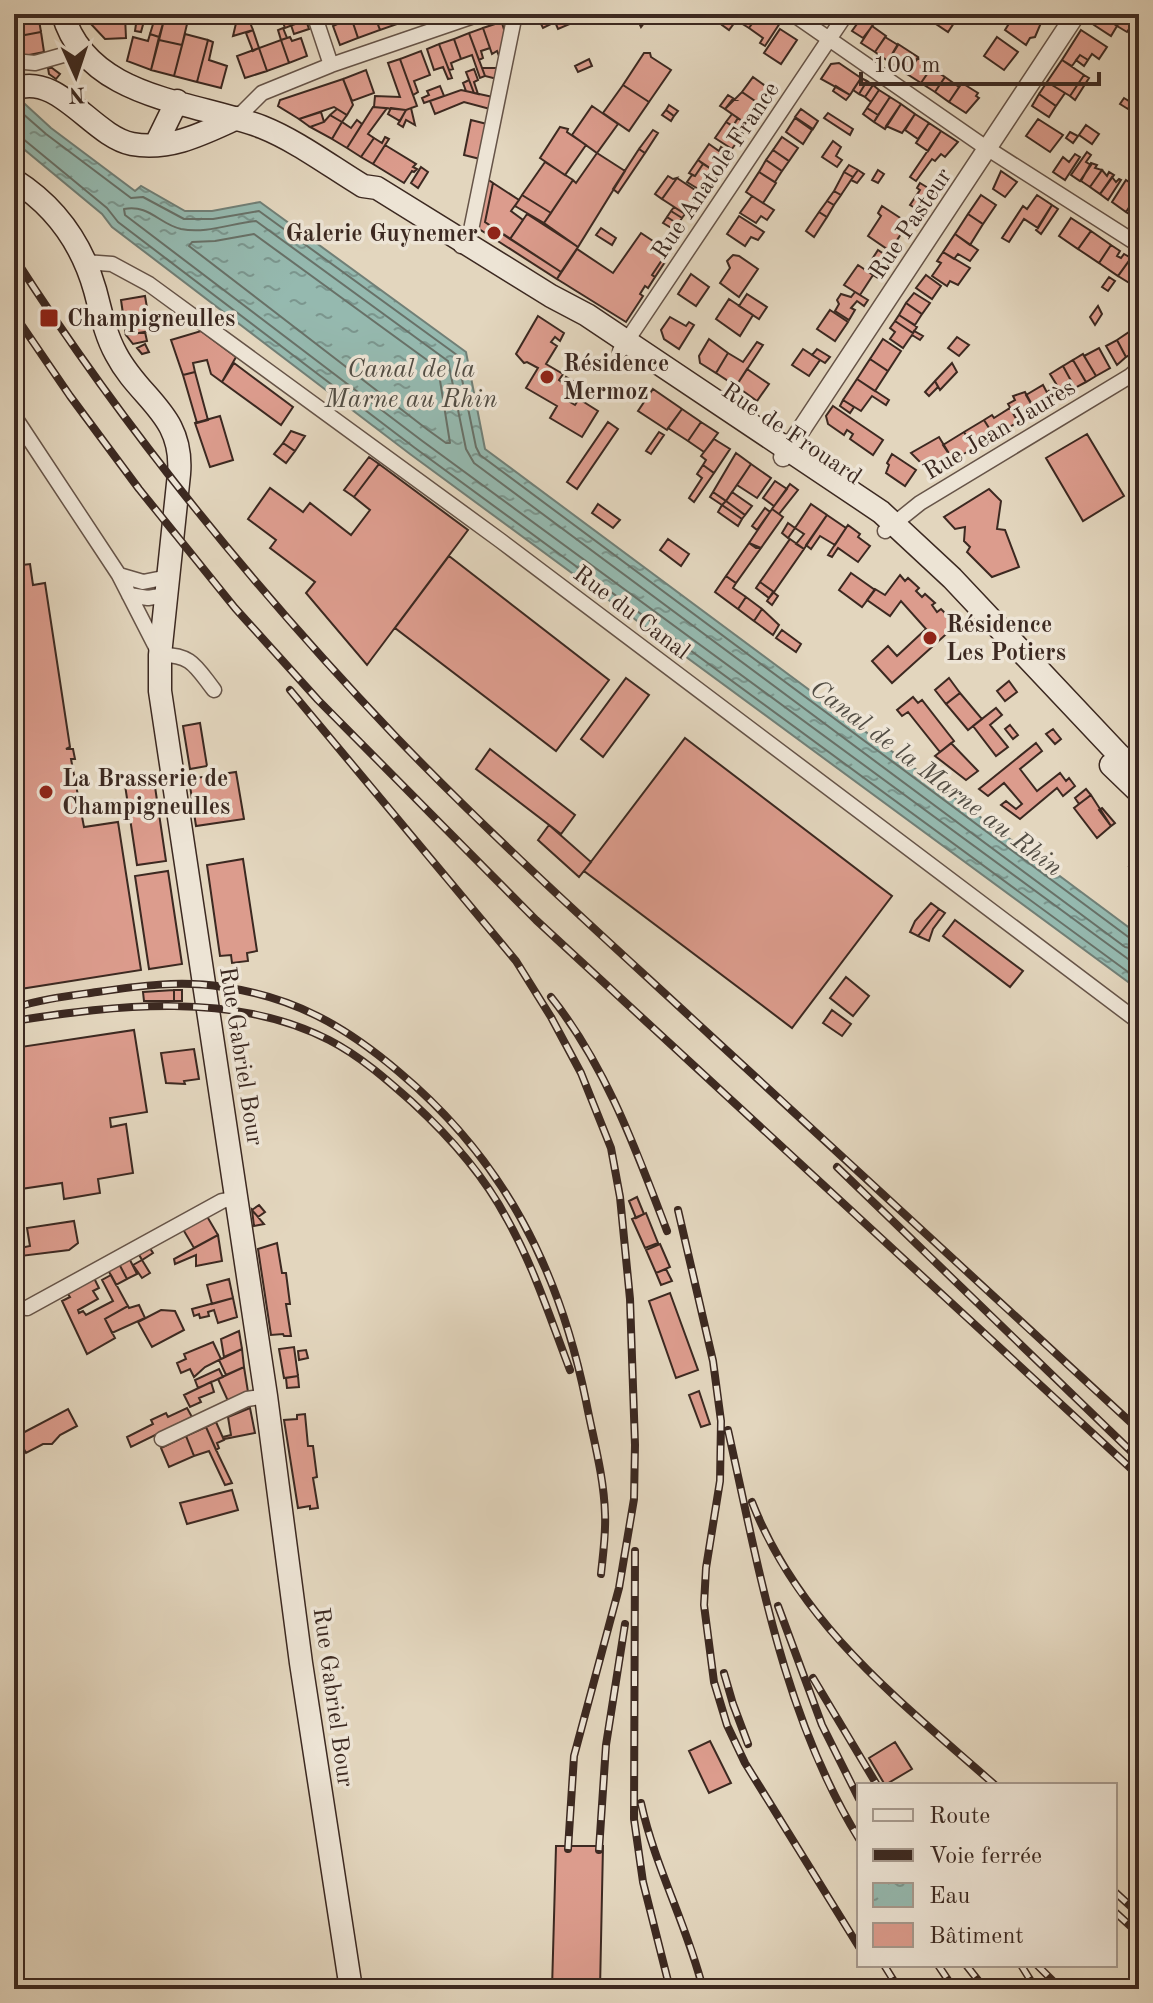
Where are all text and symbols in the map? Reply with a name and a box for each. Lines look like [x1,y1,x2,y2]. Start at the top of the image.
north arrow [36,36,116,116]
scale bar [861,36,1099,86]
text: 100 m [873,54,941,78]
street label: Rue Anatole France [649,78,785,264]
text: N [68,83,86,105]
street label: Rue Pasteur [866,164,957,284]
place label: Galerie Guynemer [286,223,478,247]
marker: Galerie Guynemer [485,224,503,242]
marker: Champigneulles [38,307,60,329]
place label: Champigneulles [67,308,235,332]
place label: Résidence Mermoz [563,353,669,405]
water label: Canal de la Marne au Rhin [324,357,498,413]
marker: Résidence Mermoz [538,368,556,386]
street label: Rue Jean Jaurès [920,376,1080,485]
street label: Rue de Frouard [717,379,865,490]
street label: Rue du Canal [568,562,694,665]
place label: Résidence Les Potiers [946,614,1066,666]
marker: Résidence Les Potiers [921,629,939,647]
water label: Canal de la Marne au Rhin [805,675,1067,882]
place label: La Brasserie de Champigneulles [62,768,230,820]
marker: La Brasserie de Champigneulles [37,783,55,801]
street label: Rue Gabriel Bour [214,965,266,1148]
street label: Rue Gabriel Bour [308,1606,357,1789]
legend [857,1783,1117,1967]
text: Route [929,1805,990,1829]
text: Voie ferrée [929,1845,1042,1869]
text: Eau [929,1885,970,1909]
text: Bâtiment [929,1925,1024,1949]

